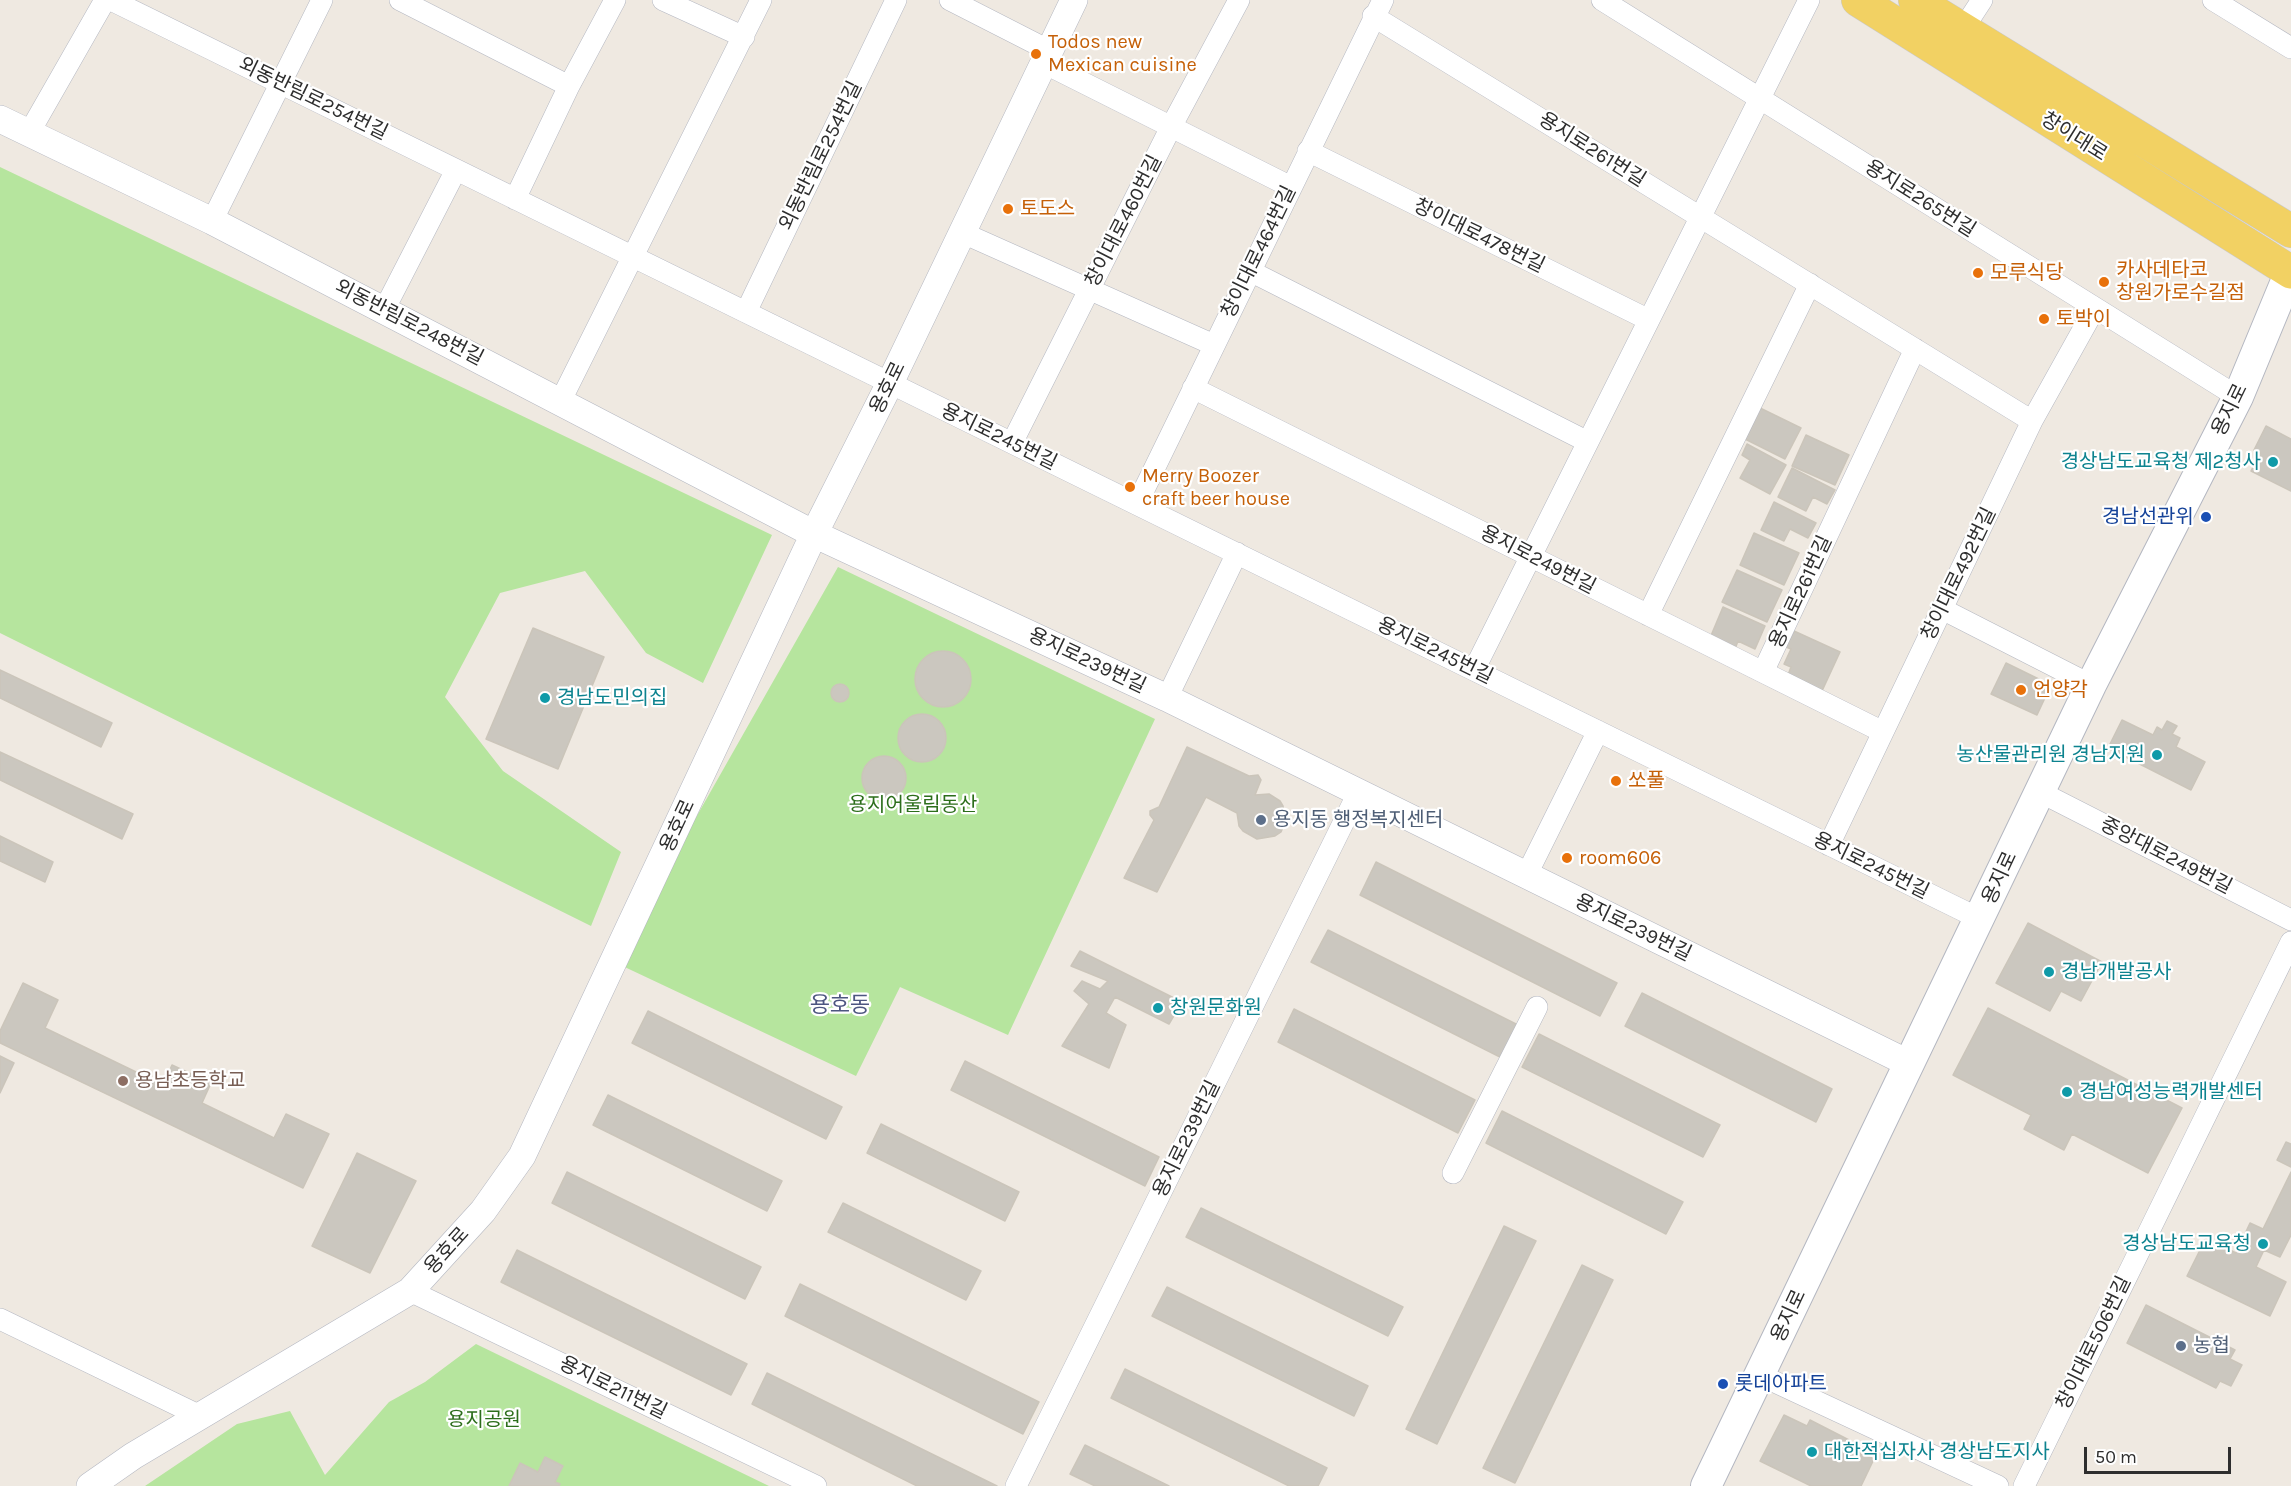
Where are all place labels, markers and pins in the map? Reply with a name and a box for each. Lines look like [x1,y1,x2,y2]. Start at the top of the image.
place label: Todos new Mexican cuisine [1048,30,1197,77]
marker: Todos new Mexican cuisine [1029,47,1043,61]
place label: 토도스 [1020,197,1075,221]
marker: 토도스 [1001,202,1015,216]
place label: 카사데타코 창원가로수길점 [2116,258,2245,305]
place label: 모루식당 [1990,261,2064,285]
marker: 모루식당 [1971,266,1985,280]
marker: 카사데타코 창원가로수길점 [2097,275,2111,289]
place label: 토박이 [2056,307,2111,331]
marker: 토박이 [2037,312,2051,326]
place label: 경상남도교육청 제2청사 [2061,450,2261,474]
marker: 경상남도교육청 제2청사 [2266,455,2280,469]
place label: Merry Boozer craft beer house [1142,464,1290,511]
marker: Merry Boozer craft beer house [1123,480,1137,494]
place label: 경남선관위 [2102,505,2194,529]
marker: 경남선관위 [2199,510,2213,524]
place label: 언양각 [2033,678,2088,702]
marker: 언양각 [2014,683,2028,697]
place label: 경남도민의집 [557,686,667,710]
marker: 경남도민의집 [538,691,552,705]
place label: 농산물관리원 경남지원 [1956,743,2145,767]
marker: 농산물관리원 경남지원 [2150,748,2164,762]
place label: 쏘풀 [1628,769,1665,793]
marker: 쏘풀 [1609,774,1623,788]
place label: 용지동 행정복지센터 [1273,808,1443,832]
marker: 용지동 행정복지센터 [1254,813,1268,827]
place label: room606 [1579,846,1662,870]
marker: room606 [1560,851,1574,865]
place label: 경남개발공사 [2061,960,2171,984]
marker: 경남개발공사 [2042,965,2056,979]
place label: 창원문화원 [1170,996,1262,1020]
marker: 창원문화원 [1151,1001,1165,1015]
place label: 용남초등학교 [135,1069,245,1093]
marker: 용남초등학교 [116,1074,130,1088]
place label: 경남여성능력개발센터 [2079,1080,2263,1104]
marker: 경남여성능력개발센터 [2060,1085,2074,1099]
place label: 경상남도교육청 [2122,1232,2251,1256]
marker: 경상남도교육청 [2256,1237,2270,1251]
place label: 농협 [2193,1334,2230,1358]
marker: 농협 [2174,1339,2188,1353]
place label: 롯데아파트 [1735,1372,1827,1396]
marker: 롯데아파트 [1716,1377,1730,1391]
place label: 대한적십자사 경상남도지사 [1824,1440,2050,1464]
marker: 대한적십자사 경상남도지사 [1805,1445,1819,1459]

